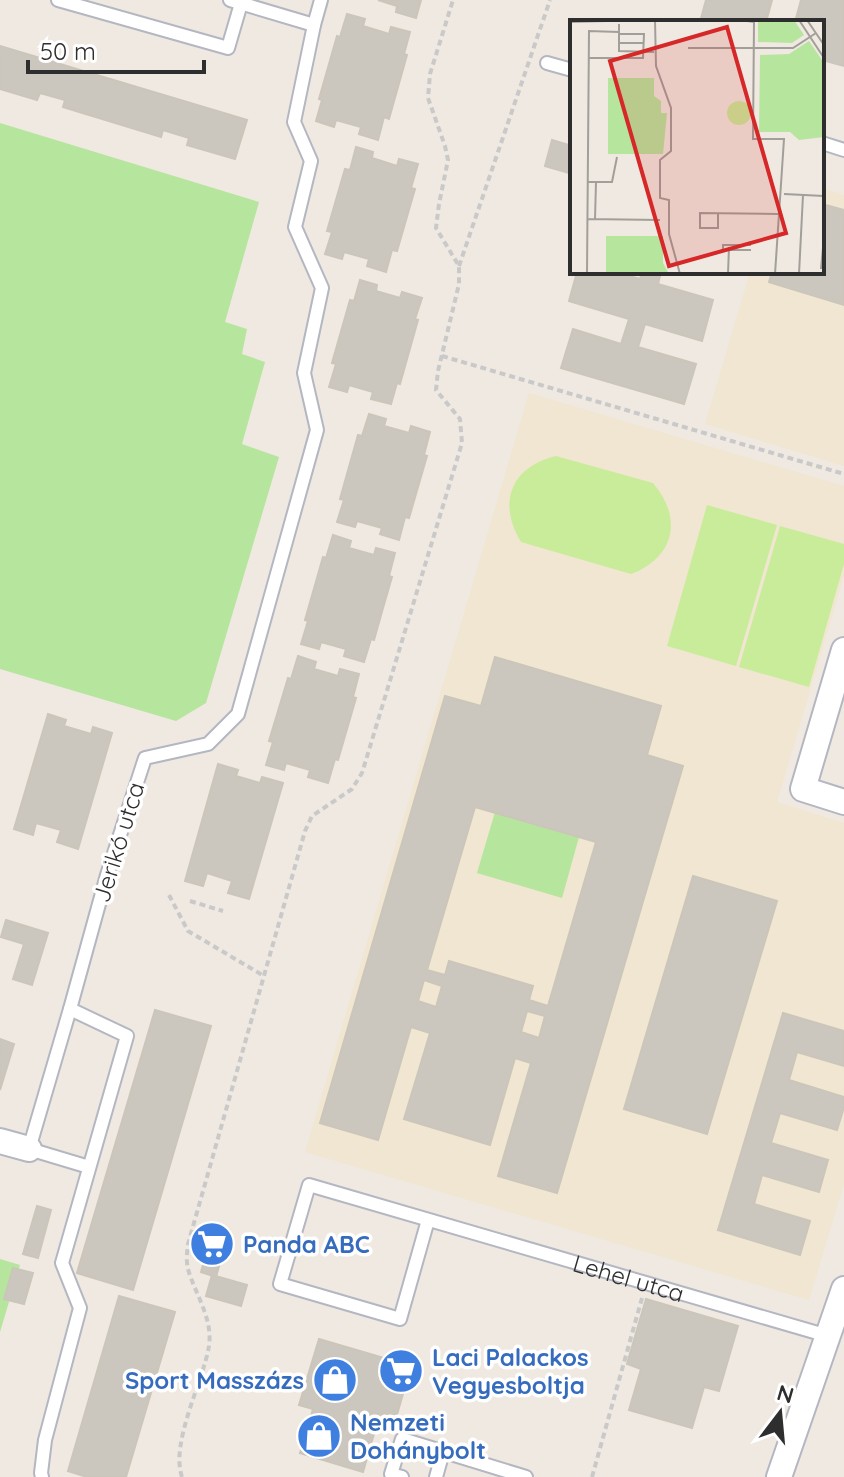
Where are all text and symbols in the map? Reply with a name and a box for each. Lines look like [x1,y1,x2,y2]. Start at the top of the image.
inset map [570,20,824,274]
scale bar [28,24,204,74]
text: 50 m [40,36,96,66]
street label: Jerikó utca [85,778,151,906]
supermarket icon: Panda ABC [188,1220,236,1268]
place label: Panda ABC [243,1229,370,1259]
street label: Lehel utca [570,1248,688,1308]
place label: Laci Palackos Vegyesboltja [432,1342,589,1400]
supermarket icon: Laci Palackos Vegyesboltja [377,1347,425,1395]
shop icon: Sport Masszázs [311,1356,359,1404]
place label: Sport Masszázs [125,1365,304,1395]
north arrow [740,1373,820,1453]
text: N [774,1378,797,1409]
place label: Nemzeti Dohánybolt [350,1407,486,1465]
shop icon: Nemzeti Dohánybolt [295,1412,343,1460]

